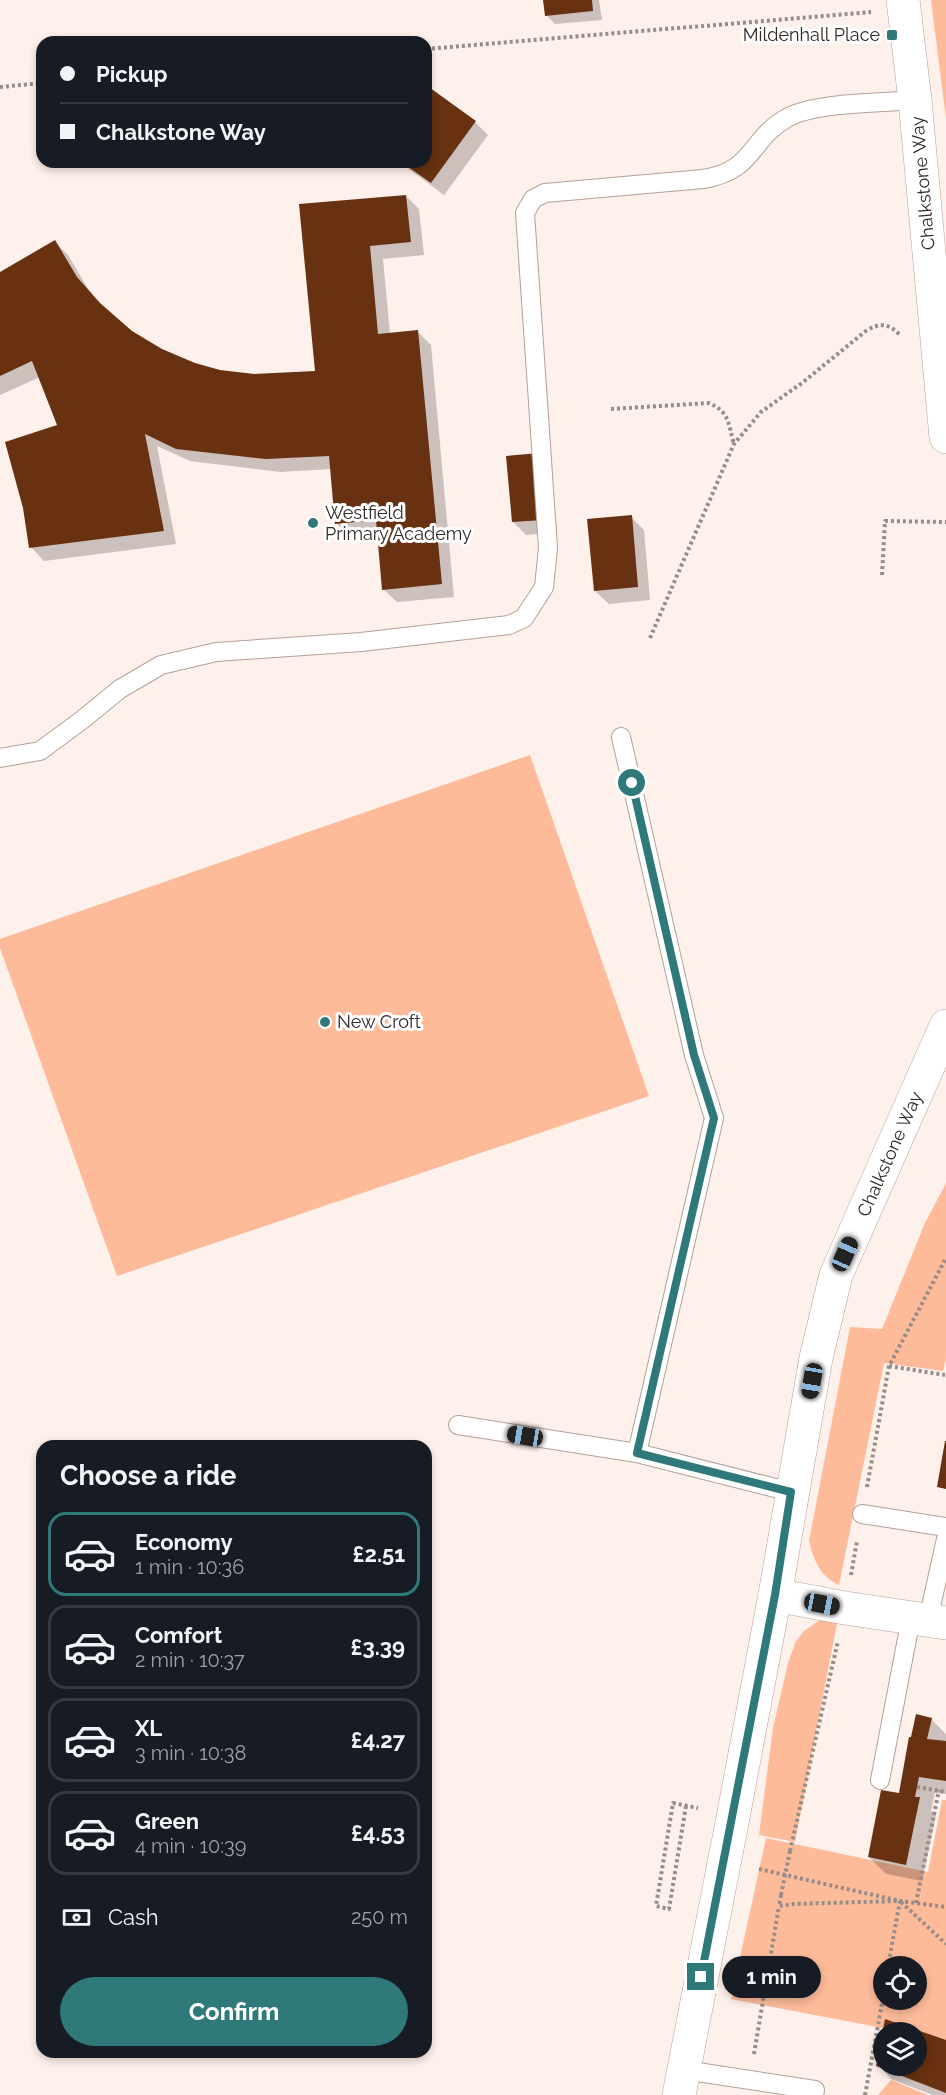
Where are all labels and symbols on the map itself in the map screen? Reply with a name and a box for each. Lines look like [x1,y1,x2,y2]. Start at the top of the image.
place label: Mildenhall Place [743,24,880,45]
marker: Mildenhall Place [885,28,899,42]
street label: Chalkstone Way [906,115,939,251]
place label: Westfield Primary Academy [325,502,472,544]
marker: Westfield Primary Academy [306,516,320,530]
route start [618,769,645,796]
place label: New Croft [337,1011,421,1032]
marker: New Croft [318,1015,332,1029]
street label: Chalkstone Way [853,1088,927,1220]
car [829,1234,861,1274]
car [800,1362,824,1400]
car [506,1424,544,1448]
car [803,1592,841,1616]
callout: 1 min [722,1956,821,1998]
route end [687,1963,714,1990]

